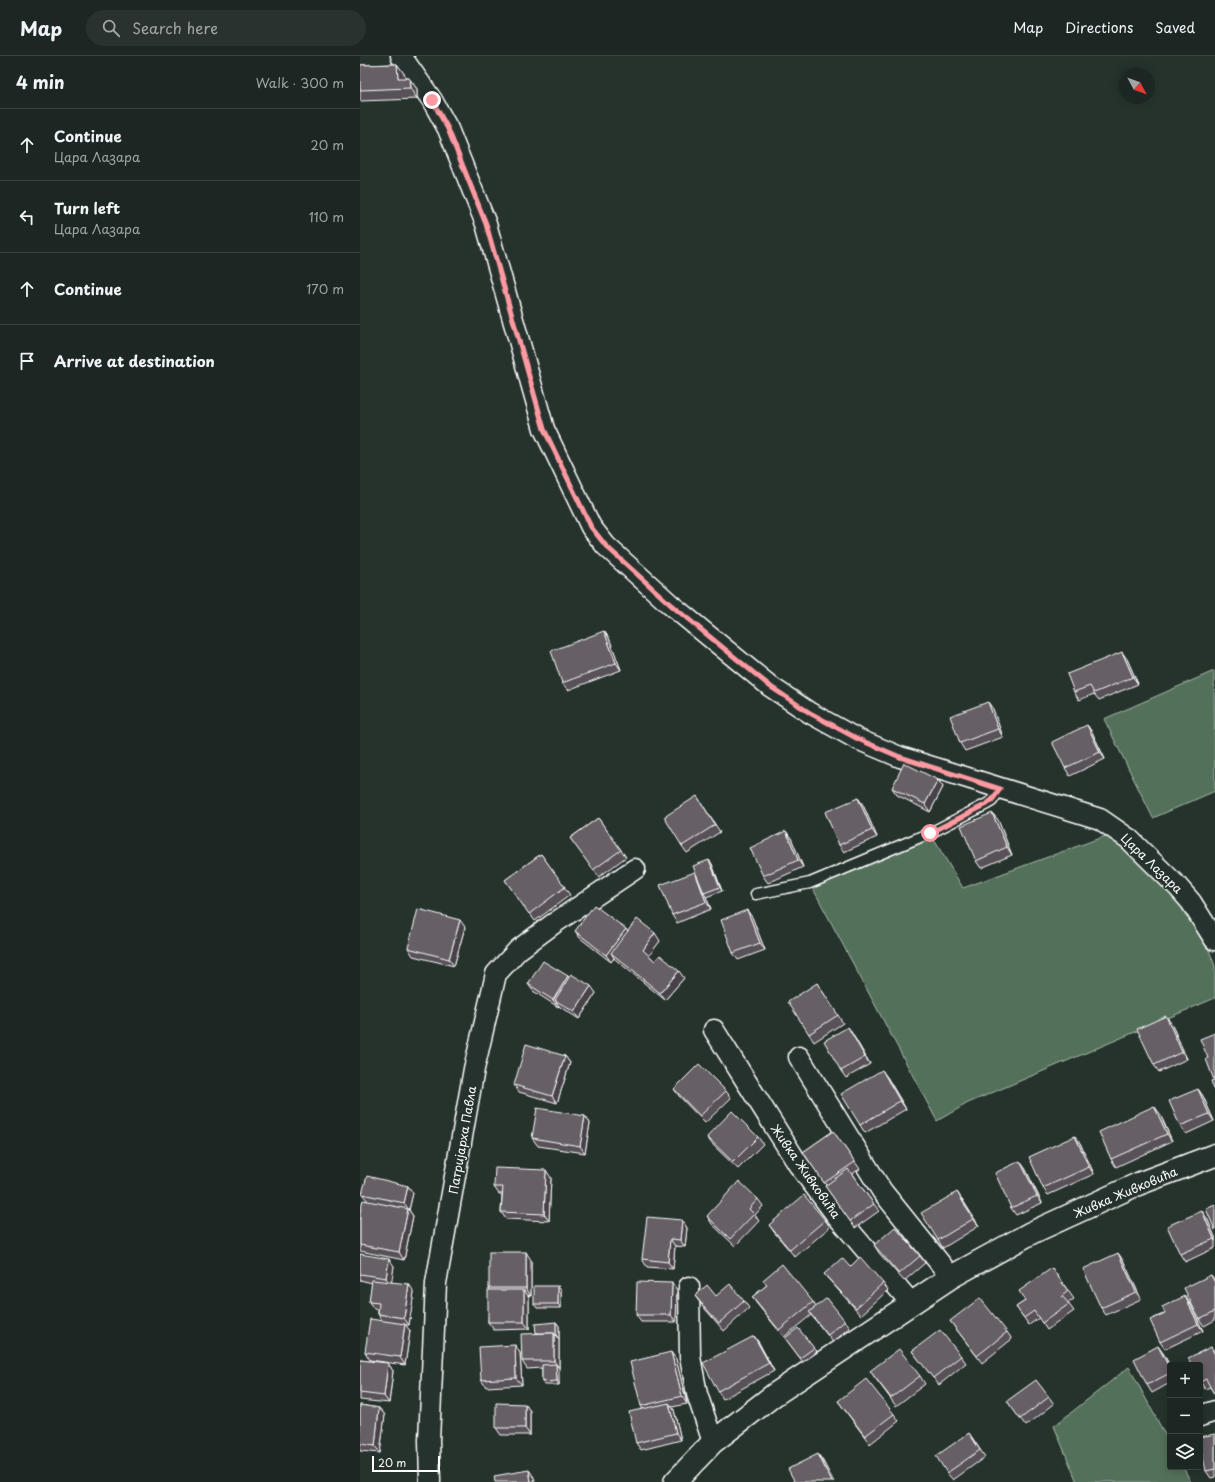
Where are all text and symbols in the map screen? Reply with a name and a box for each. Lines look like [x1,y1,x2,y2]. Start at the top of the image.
search box [86,10,366,46]
text: Map [20,14,62,42]
text: Search here [132,16,218,39]
icon: search [100,17,122,39]
text: Map [1013,17,1043,38]
text: Directions [1065,17,1133,38]
text: Saved [1155,17,1195,38]
north arrow [1119,68,1155,104]
text: 4 min [16,69,64,95]
text: Walk · 300 m [256,73,344,92]
route end [423,91,441,109]
text: Continue [54,124,122,147]
icon: ahead [16,134,38,156]
text: 20 m [310,135,344,154]
text: Цара Лазара [54,147,140,166]
text: Turn left [54,196,120,219]
icon: left [16,206,38,228]
text: 110 m [309,207,344,226]
text: Цара Лазара [54,219,140,238]
text: Continue [54,277,122,300]
icon: ahead [16,278,38,300]
text: 170 m [306,279,344,298]
text: Arrive at destination [54,349,215,372]
icon: arrive [16,350,38,372]
route start [921,824,939,842]
street label: Цара Лазара [1117,829,1187,897]
street label: Патријарха Павла [444,1084,480,1195]
street label: Живка Живковића [767,1120,846,1222]
street label: Живка Живковића [1070,1162,1180,1222]
map controls [1167,1362,1203,1470]
button: + [1167,1362,1203,1398]
button: − [1167,1398,1203,1434]
button: layers [1167,1434,1203,1470]
scale bar [372,1454,440,1473]
text: 20 m [378,1454,406,1471]

